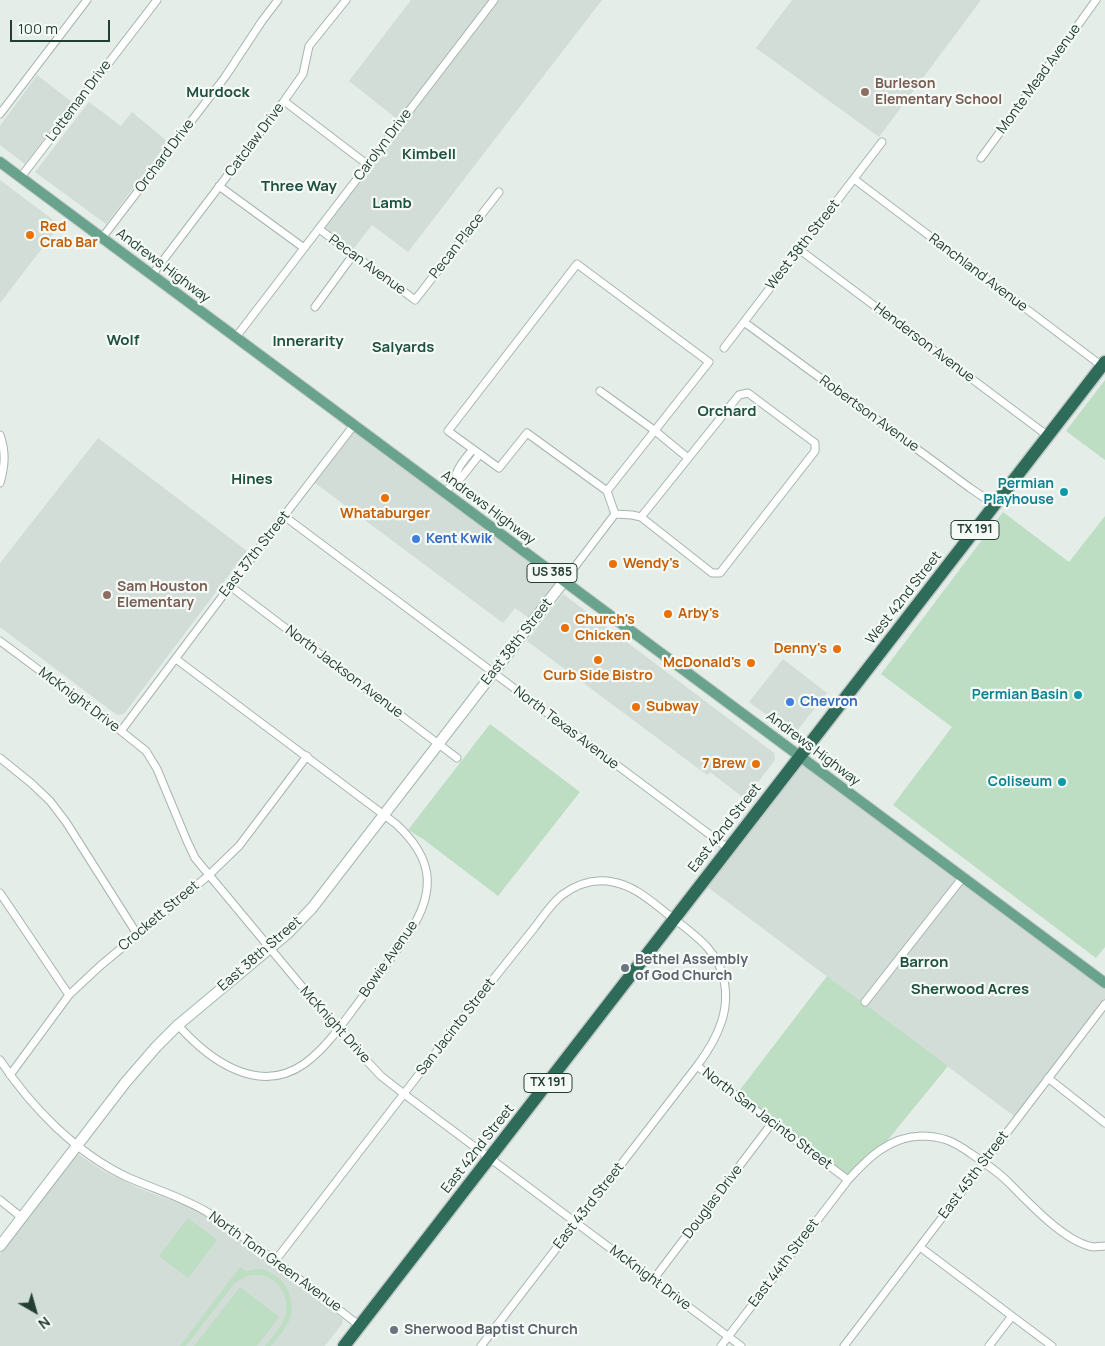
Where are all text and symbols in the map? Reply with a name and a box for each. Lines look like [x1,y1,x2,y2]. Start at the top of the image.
scale bar [12,10,112,42]
text: 100 m [18,18,58,39]
street label: Monte Mead Avenue [994,21,1084,137]
street label: Lotteman Drive [43,57,115,145]
place label: Burleson Elementary School [875,76,1002,108]
district label: Murdock [186,84,250,102]
marker: Burleson Elementary School [859,86,871,98]
street label: Catclaw Drive [222,100,288,180]
street label: Carolyn Drive [351,106,415,184]
street label: Orchard Drive [132,116,198,196]
district label: Kimbell [402,146,456,164]
district label: Three Way [261,178,337,196]
district label: Lamb [372,195,412,213]
street label: West 38th Street [763,197,843,293]
street label: Pecan Place [426,210,488,282]
place label: Red Crab Bar [40,219,98,252]
street label: Andrews Highway [113,225,213,307]
marker: Red Crab Bar [24,229,36,241]
street label: Ranchland Avenue [925,230,1031,316]
street label: Pecan Avenue [325,231,409,299]
street label: Henderson Avenue [870,300,978,386]
district label: Wolf [107,332,139,350]
district label: Innerarity [272,333,344,351]
district label: Salyards [372,339,434,357]
street label: Robertson Avenue [816,372,922,456]
district label: Orchard [698,403,756,421]
street label: Andrews Highway [438,467,538,549]
district label: Hines [231,471,273,489]
place label: Permian Playhouse [983,476,1054,508]
marker: Permian Playhouse [1058,486,1070,498]
marker: Whataburger [379,492,391,504]
place label: Whataburger [340,506,430,522]
street label: East 37th Street [216,508,294,600]
road number: TX 191 [951,520,999,540]
place label: Kent Kwik [426,531,492,547]
marker: Kent Kwik [410,533,422,545]
street label: West 42nd Street [863,548,945,648]
place label: Wendy's [623,556,679,572]
marker: Wendy's [607,558,619,570]
road number: US 385 [527,564,577,582]
place label: Sam Houston Elementary [117,579,208,612]
marker: Sam Houston Elementary [101,589,113,601]
street label: East 38th Street [478,595,556,689]
place label: Arby's [678,606,719,622]
marker: Arby's [662,608,674,620]
place label: Church's Chicken [575,612,635,644]
street label: North Jackson Avenue [282,622,406,722]
marker: Church's Chicken [559,622,571,634]
place label: Denny's [774,641,827,657]
marker: Denny's [831,643,843,655]
marker: Curb Side Bistro [592,654,604,666]
place label: McDonald's [663,655,741,671]
marker: McDonald's [745,657,757,669]
street label: McKnight Drive [35,664,123,736]
place label: Curb Side Bistro [543,668,653,684]
street label: North Texas Avenue [510,683,622,773]
place label: Permian Basin [972,687,1068,703]
marker: Permian Basin [1072,689,1084,701]
place label: Chevron [800,694,858,710]
marker: Chevron [784,696,796,708]
place label: Subway [646,699,699,715]
marker: Subway [630,701,642,713]
street label: Andrews Highway [763,708,863,790]
place label: 7 Brew [702,756,746,772]
marker: 7 Brew [750,758,762,770]
place label: Coliseum [988,774,1052,790]
marker: Coliseum [1056,776,1068,788]
street label: East 42nd Street [685,780,765,876]
street label: Crockett Street [115,877,203,955]
street label: East 38th Street [215,913,305,995]
street label: Bowie Avenue [356,918,422,1000]
place label: Bethel Assembly of God Church [635,952,748,984]
district label: Barron [900,954,948,972]
marker: Bethel Assembly of God Church [619,962,631,974]
street label: San Jacinto Street [413,975,499,1079]
district label: Sherwood Acres [911,981,1029,999]
street label: McKnight Drive [296,983,374,1067]
street label: North San Jacinto Street [699,1065,835,1173]
road number: TX 191 [524,1074,572,1092]
street label: East 42nd Street [438,1101,518,1197]
street label: East 45th Street [935,1128,1013,1222]
street label: East 43rd Street [550,1160,628,1252]
street label: Douglas Drive [680,1162,746,1242]
street label: North Tom Green Avenue [205,1208,345,1316]
street label: East 44th Street [745,1216,823,1310]
street label: McKnight Drive [606,1242,694,1314]
north arrow [10,1286,60,1336]
text: N [35,1313,54,1334]
place label: Sherwood Baptist Church [404,1322,578,1338]
marker: Sherwood Baptist Church [388,1324,400,1336]

